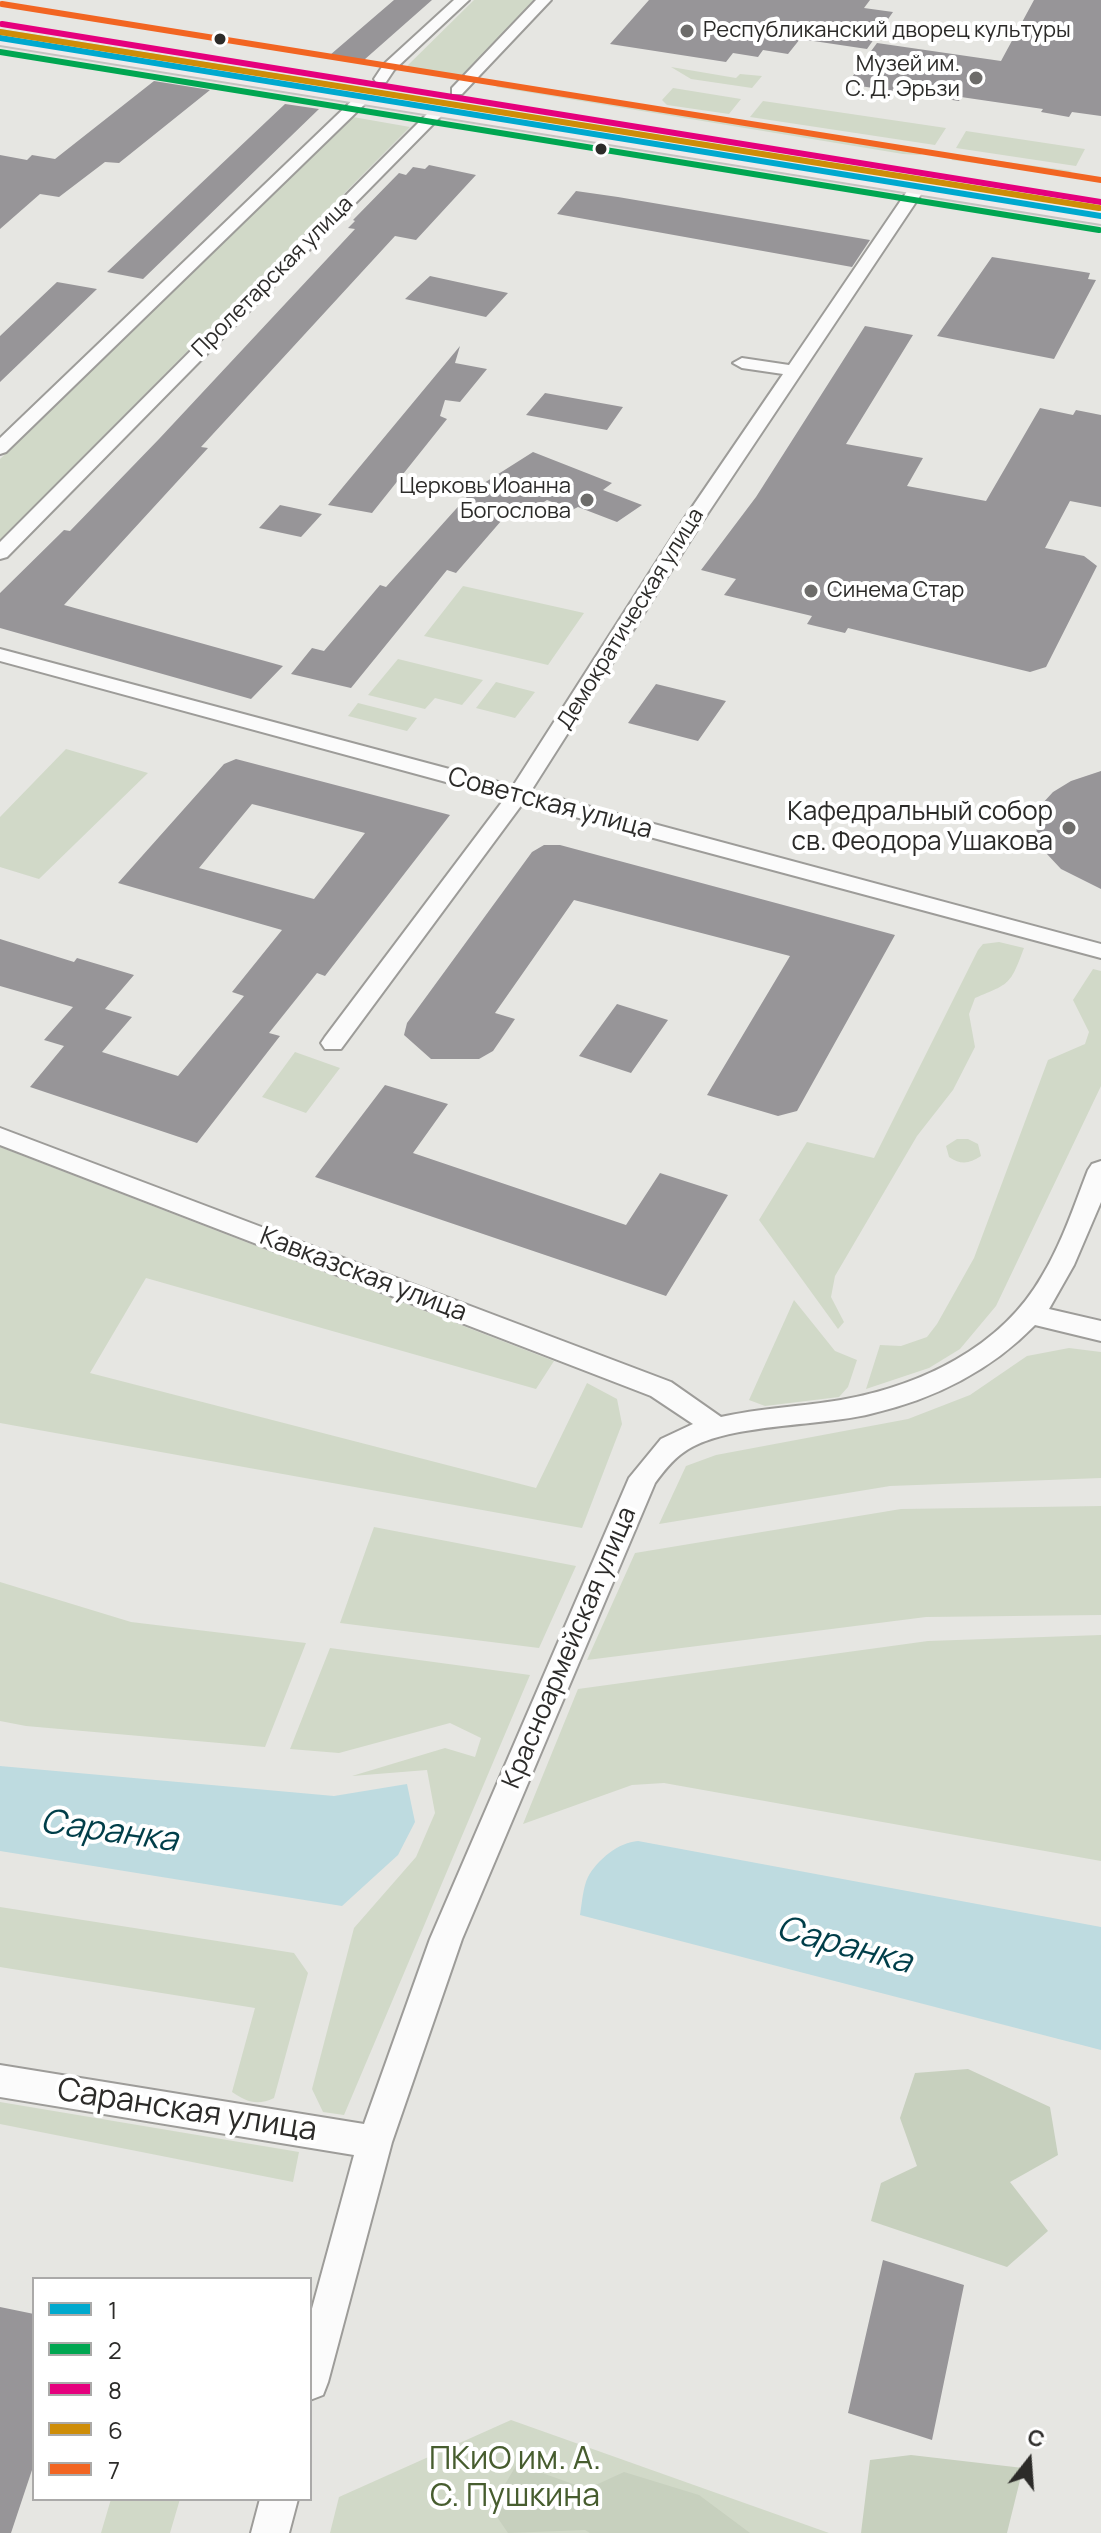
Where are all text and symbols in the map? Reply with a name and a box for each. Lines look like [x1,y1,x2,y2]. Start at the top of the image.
place label: Республиканский дворец культуры [703,18,1071,44]
marker: Республиканский дворец культуры [678,22,696,40]
unlabelled marker [212,31,228,47]
place label: Музей им. С. Д. Эрьзи [845,52,960,104]
marker: Музей им. С. Д. Эрьзи [967,69,985,87]
unlabelled marker [593,141,609,157]
street label: Пролетарская улица [187,191,359,363]
place label: Церковь Иоанна Богослова [399,474,571,526]
marker: Церковь Иоанна Богослова [578,491,596,509]
street label: Демократическая улица [552,504,710,734]
place label: Синема Стар [827,578,964,604]
marker: Синема Стар [802,582,820,600]
street label: Советская улица [444,762,656,846]
place label: Кафедральный собор св. Феодора Ушакова [787,797,1053,858]
marker: Кафедральный собор св. Феодора Ушакова [1060,819,1078,837]
street label: Кавказская улица [255,1221,471,1329]
street label: Красноармейская улица [496,1502,644,1794]
water label: Саранка [38,1802,180,1862]
water label: Саранка [772,1908,916,1984]
street label: Саранская улица [55,2072,319,2150]
legend [32,2277,312,2501]
text: 1 [108,2293,117,2326]
text: 2 [108,2333,122,2366]
text: 8 [108,2373,122,2406]
text: 6 [108,2413,123,2446]
north arrow [989,2421,1069,2501]
text: С [1024,2421,1048,2455]
park label: ПКиО им. А. С. Пушкина [429,2441,601,2516]
text: 7 [108,2453,120,2486]

